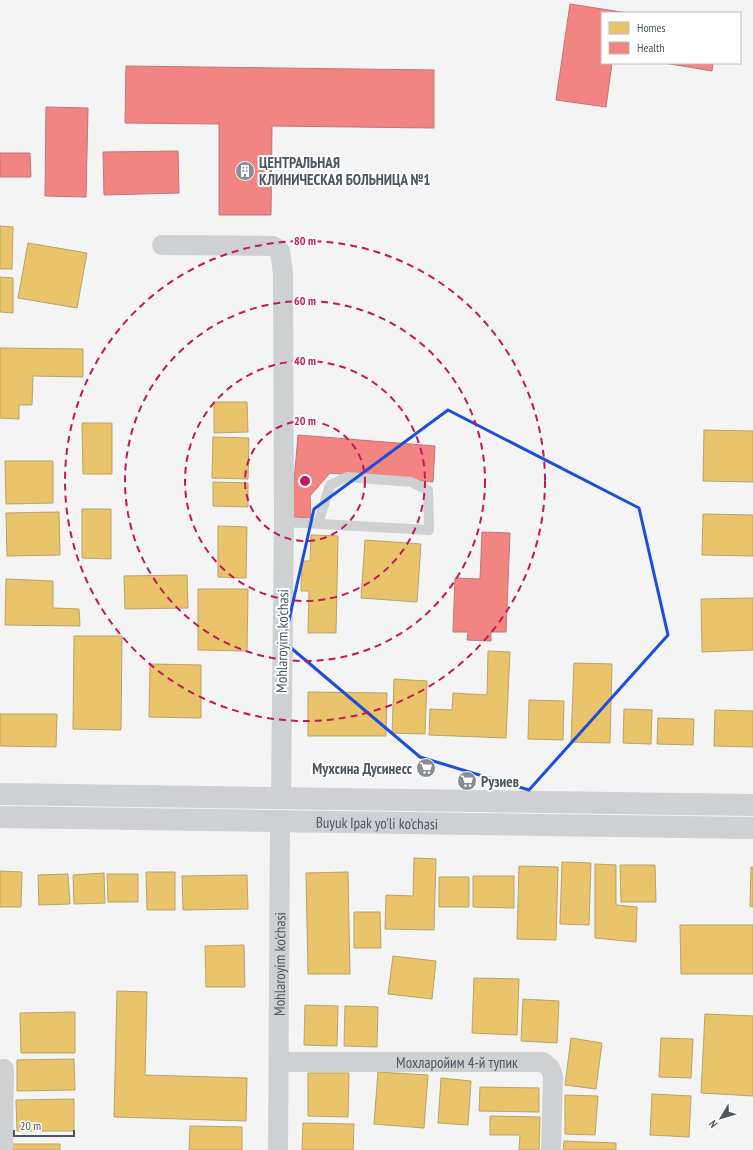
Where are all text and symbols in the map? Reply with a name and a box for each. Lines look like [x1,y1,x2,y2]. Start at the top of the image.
legend [601,12,741,64]
text: Homes [637,20,665,35]
text: Health [637,40,665,55]
place label: ЦЕНТРАЛЬНАЯ КЛИНИЧЕСКАЯ БОЛЬНИЦА №1 [259,153,430,189]
building icon: ЦЕНТРАЛЬНАЯ КЛИНИЧЕСКАЯ БОЛЬНИЦА №1 [234,160,256,182]
text: 80 m [294,233,316,248]
text: 60 m [294,293,316,308]
text: 40 m [294,353,316,368]
text: 20 m [294,413,316,428]
centre of rings [298,474,312,488]
street label: Mohlaroyim ko'chasi [272,589,292,693]
supermarket icon: Мухсина Дусинесс [415,757,437,779]
place label: Мухсина Дусинесс [312,759,413,778]
supermarket icon: Рузиев [456,770,478,792]
place label: Рузиев [481,772,519,791]
street label: Buyuk Ipak yo'li ko'chasi [316,812,438,833]
street label: Mohlaroyim ko'chasi [269,912,289,1016]
street label: Мохларойим 4-й тупик [396,1053,518,1072]
north arrow [701,1098,741,1138]
scale bar [14,1112,74,1138]
text: N [706,1117,720,1131]
text: 20 m [20,1118,41,1133]

